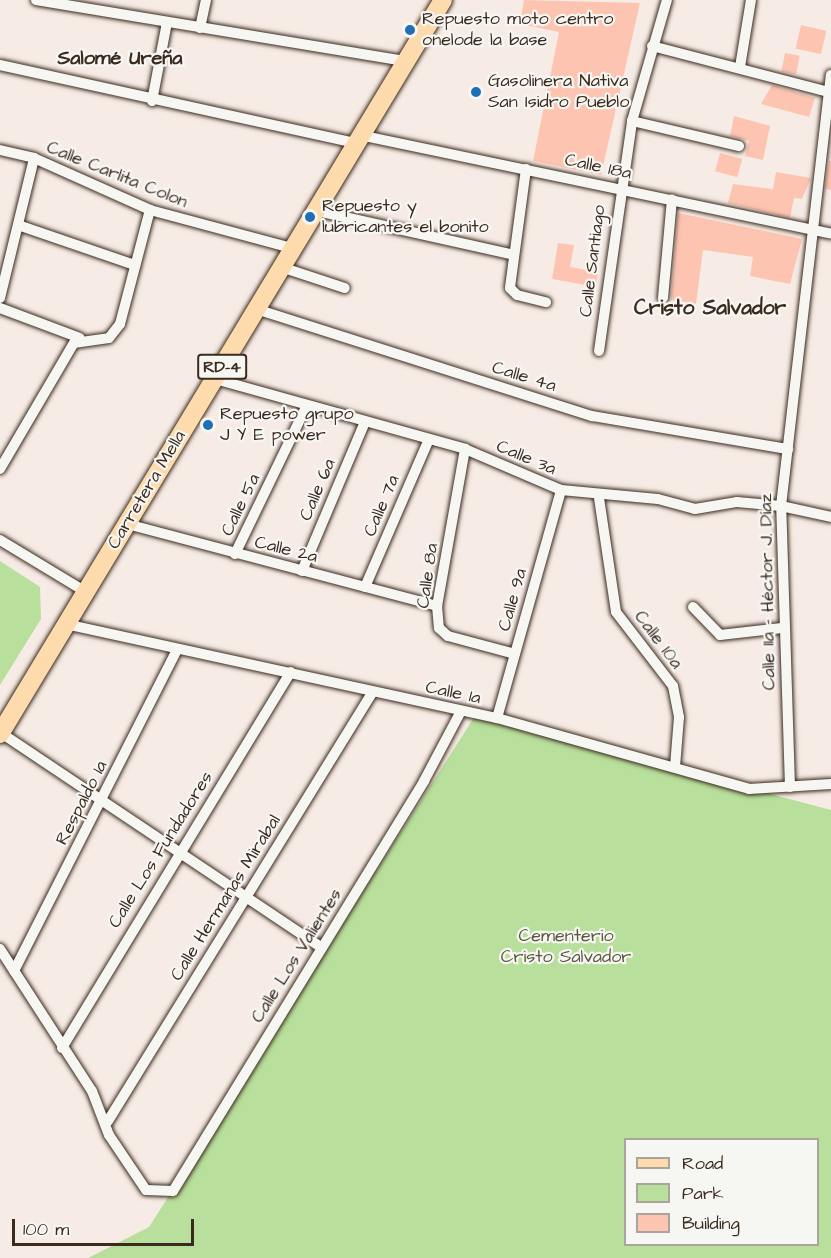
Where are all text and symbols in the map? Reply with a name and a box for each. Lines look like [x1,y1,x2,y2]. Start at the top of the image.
place label: Repuesto moto centro onelode la base [422,9,613,52]
marker: Repuesto moto centro onelode la base [403,23,417,37]
district label: Salomé Ureña [57,46,183,70]
place label: Gasolinera Nativa San Isidro Pueblo [488,71,629,113]
marker: Gasolinera Nativa San Isidro Pueblo [469,85,483,99]
street label: Calle Carlita Colon [43,137,191,213]
street label: Calle 18a [563,149,633,185]
place label: Repuesto y lubricantes el bonito [322,196,489,238]
street label: Calle Santiago [575,204,611,318]
marker: Repuesto y lubricantes el bonito [303,210,317,224]
district label: Cristo Salvador [634,295,786,321]
road number: RD-4 [196,354,248,380]
street label: Calle 4a [489,357,559,397]
place label: Repuesto grupo J Y E power [220,404,354,446]
marker: Repuesto grupo J Y E power [201,418,215,432]
street label: Carretera Mella [103,427,191,553]
street label: Calle 3a [493,436,559,480]
street label: Calle 6a [295,456,341,524]
street label: Calle 5a [217,470,265,540]
street label: Calle 7a [359,472,405,540]
street label: Calle 11a - Héctor J. Díaz [755,494,781,690]
street label: Calle 2a [252,532,320,568]
street label: Calle 8a [413,542,443,610]
street label: Calle 9a [494,566,532,634]
street label: Calle 10a [629,607,687,673]
street label: Calle 1a [423,677,483,709]
street label: Respaldo 1a [52,757,112,849]
street label: Calle Los Fundadores [104,768,218,932]
street label: Calle Hermanas Mirabal [166,811,286,985]
street label: Calle Los Valientes [247,885,347,1027]
park label: Cementerio Cristo Salvador [501,926,631,968]
legend [624,1138,819,1246]
text: Road [682,1151,723,1176]
text: Park [682,1181,724,1206]
scale bar [15,1207,196,1245]
text: Building [682,1211,740,1236]
text: 100 m [23,1217,69,1242]

